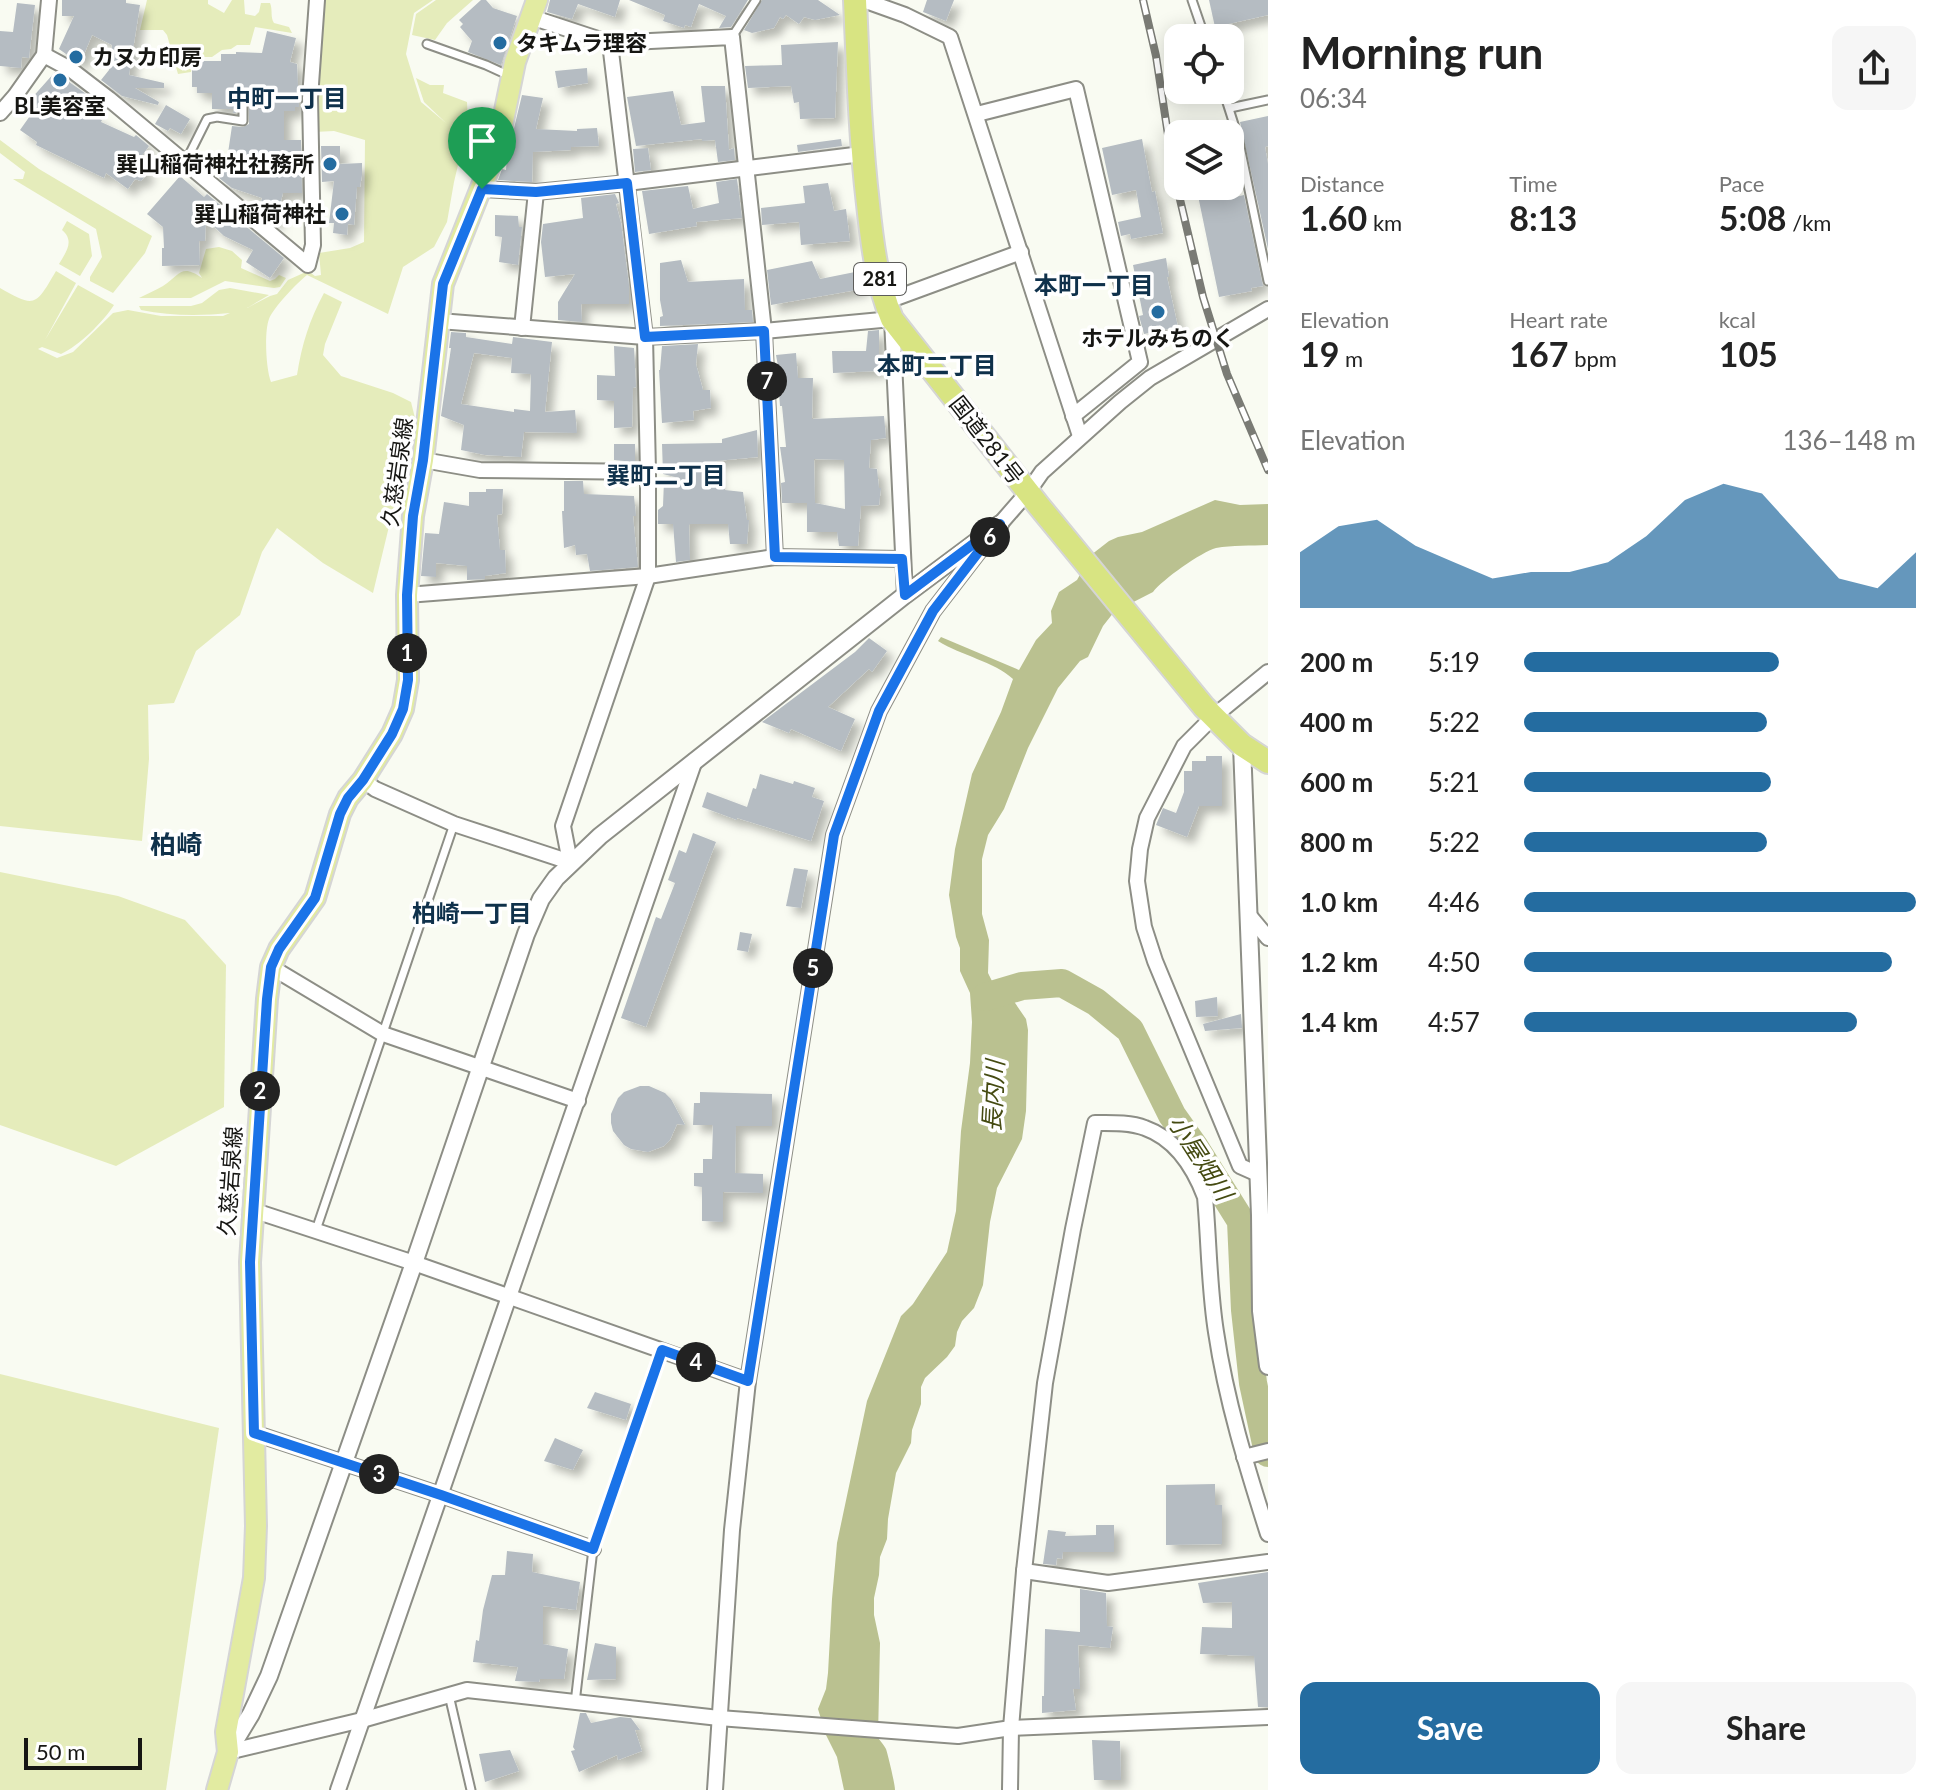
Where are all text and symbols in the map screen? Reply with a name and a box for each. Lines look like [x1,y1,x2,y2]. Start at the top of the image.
map controls [1164,24,1244,200]
button: locate [1164,24,1244,104]
text: Morning run [1300,26,1543,78]
button: share [1832,26,1916,110]
place label: タキムラ理容 [516,29,647,56]
marker: タキムラ理容 [491,34,509,52]
place label: カヌカ印房 [92,43,202,70]
marker: カヌカ印房 [67,48,85,66]
marker: BL美容室 [51,71,69,89]
text: 06:34 [1300,82,1367,114]
district label: 中町一丁目 [227,83,347,112]
place label: BL美容室 [14,92,106,119]
pin [448,107,516,189]
icon: arrive [460,119,504,163]
button: layers [1164,120,1244,200]
place label: 巽山稲荷神社社務所 [116,150,314,177]
marker: 巽山稲荷神社社務所 [321,155,339,173]
text: Distance [1300,170,1384,197]
text: Time [1509,170,1557,197]
text: Pace [1719,170,1764,197]
text: 1.60 [1300,197,1367,238]
text: 8:13 [1509,197,1577,238]
text: 5:08 [1719,197,1787,238]
place label: 巽山稲荷神社 [194,200,326,227]
marker: 巽山稲荷神社 [333,205,351,223]
text: km [1367,209,1402,236]
text: /km [1787,209,1831,236]
road number: 281 [854,263,906,295]
district label: 本町一丁目 [1034,270,1154,299]
marker: ホテルみちのく [1149,303,1167,321]
text: Elevation [1300,306,1389,333]
text: Heart rate [1509,306,1608,333]
text: kcal [1719,306,1756,333]
place label: ホテルみちのく [1081,324,1235,351]
text: 19 [1300,333,1339,374]
text: 167 [1509,333,1569,374]
text: 105 [1719,333,1778,374]
text: m [1339,345,1363,372]
text: bpm [1569,345,1617,372]
district label: 本町二丁目 [877,350,997,379]
pin: 7 [747,361,787,401]
text: 7 [761,367,773,394]
street label: 国道281号 [945,390,1030,489]
street label: 久慈岩泉線 [375,416,418,528]
text: Elevation [1300,424,1406,456]
text: 136–148 m [1782,424,1916,456]
district label: 巽町二丁目 [606,460,726,489]
pin: 6 [970,517,1010,557]
text: 6 [984,523,996,550]
pin: 1 [387,633,427,673]
text: 1 [401,639,413,666]
text: 200 m [1300,646,1373,678]
text: 5:19 [1428,646,1480,678]
text: 400 m [1300,706,1373,738]
text: 5:22 [1428,706,1480,738]
text: 600 m [1300,766,1373,798]
text: 5:21 [1428,766,1480,798]
text: 800 m [1300,826,1373,858]
text: 5:22 [1428,826,1480,858]
district label: 柏崎 [150,828,202,860]
text: 1.0 km [1300,886,1378,918]
text: 4:46 [1428,886,1480,918]
district label: 柏崎一丁目 [412,898,532,927]
text: 1.2 km [1300,946,1378,978]
text: 4:50 [1428,946,1480,978]
pin: 5 [793,948,833,988]
text: 5 [807,954,819,981]
text: 1.4 km [1300,1006,1378,1038]
text: 4:57 [1428,1006,1480,1038]
water label: 長内川 [976,1056,1009,1133]
pin: 2 [240,1071,280,1111]
text: 2 [254,1077,266,1104]
water label: 小屋畑川 [1163,1109,1241,1208]
street label: 久慈岩泉線 [212,1125,247,1237]
pin: 4 [676,1342,716,1382]
text: 4 [690,1348,702,1375]
pin: 3 [359,1454,399,1494]
text: 3 [373,1460,385,1487]
button: Save [1300,1682,1600,1774]
button: Share [1616,1682,1916,1774]
scale bar [24,1734,142,1770]
text: 50 m [36,1738,85,1765]

